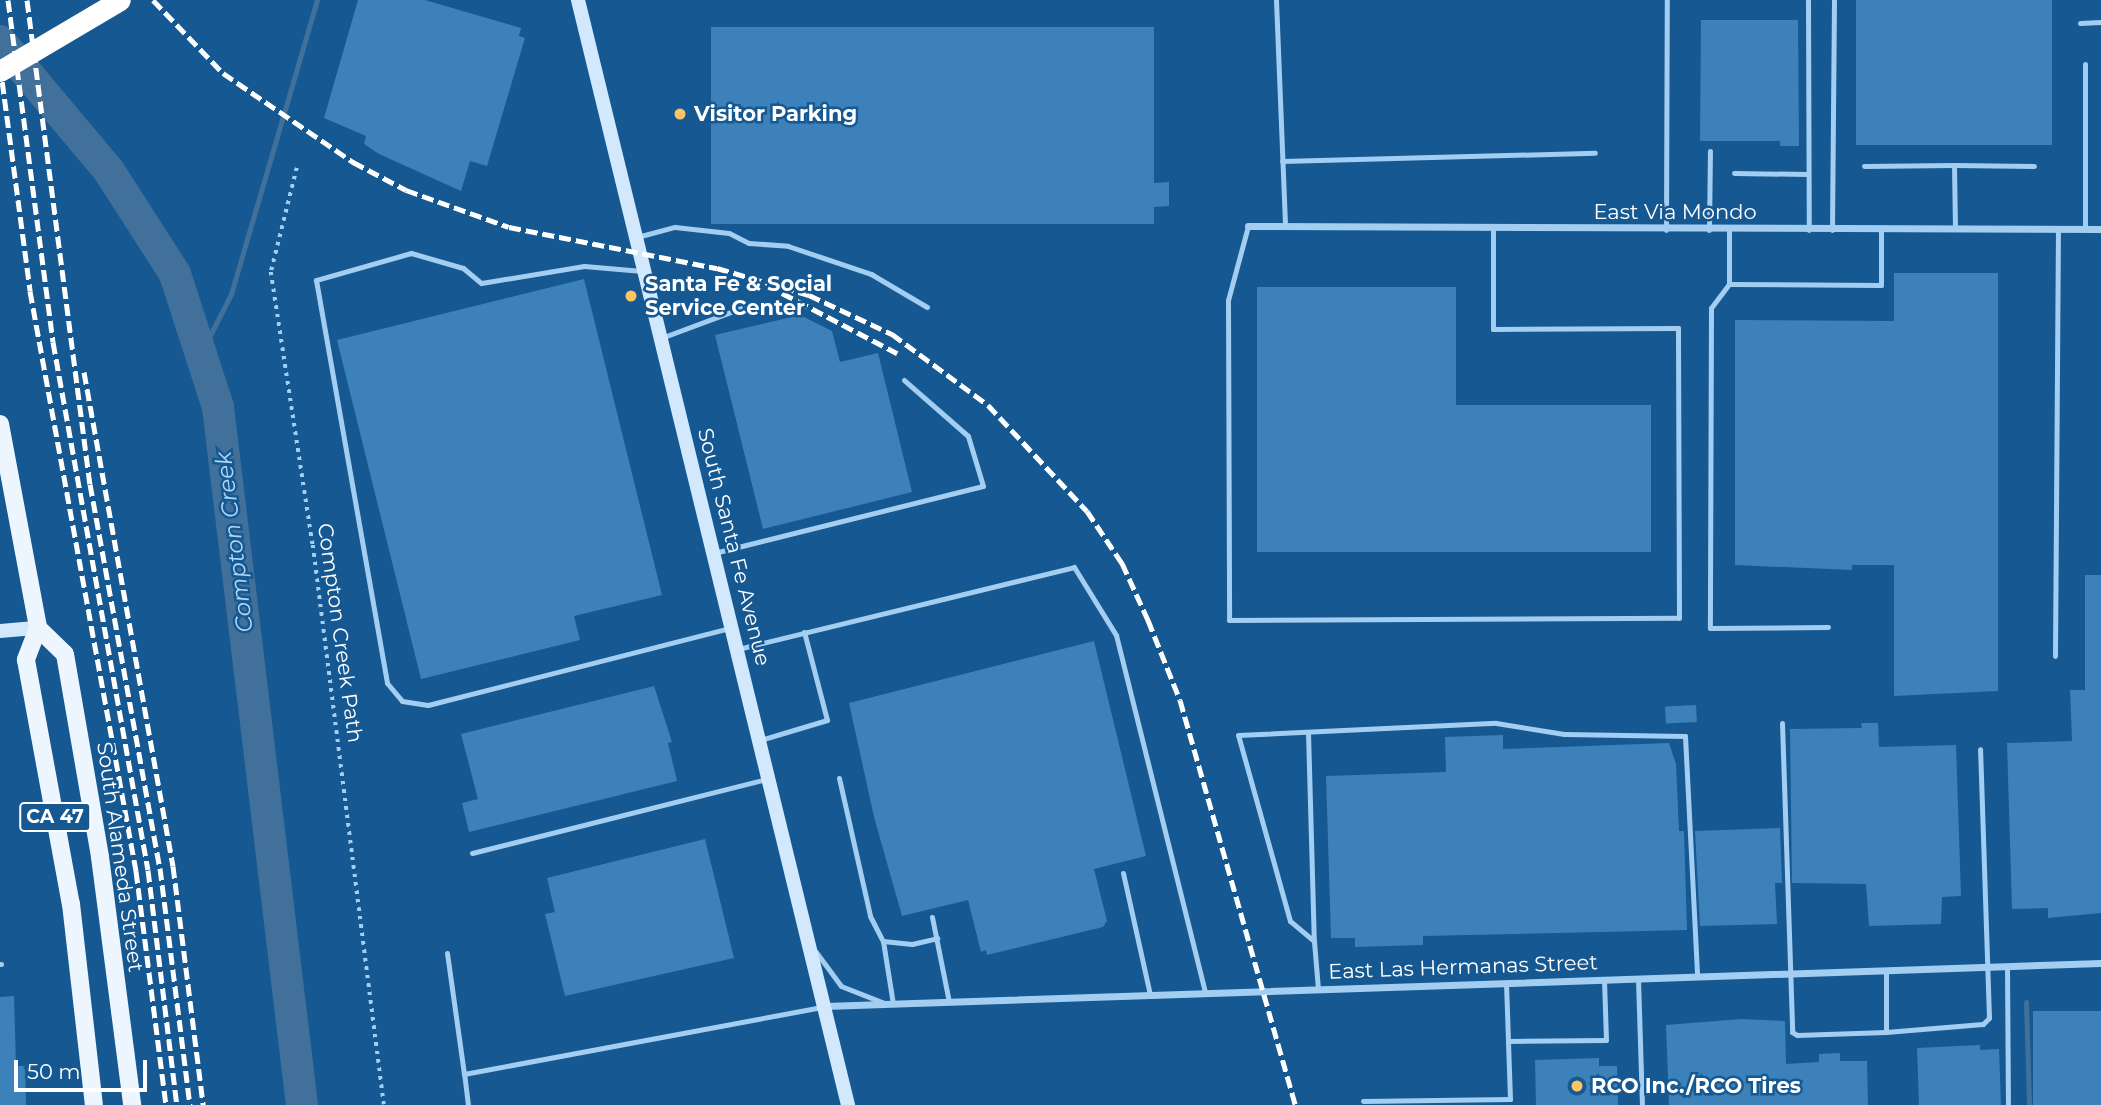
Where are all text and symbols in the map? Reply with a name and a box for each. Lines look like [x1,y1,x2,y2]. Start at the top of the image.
place label: Visitor Parking [694,101,857,127]
marker: Visitor Parking [672,106,688,122]
street label: East Via Mondo [1593,199,1757,225]
place label: Santa Fe & Social Service Center [645,271,832,321]
marker: Santa Fe & Social Service Center [623,288,639,304]
street label: South Santa Fe Avenue [692,425,776,669]
water label: Compton Creek [209,450,259,634]
street label: Compton Creek Path [312,522,368,744]
street label: South Alameda Street [91,740,149,974]
road number: CA 47 [18,802,92,832]
street label: East Las Hermanas Street [1328,950,1598,984]
scale bar [18,1046,150,1090]
text: 50 m [27,1059,81,1084]
place label: RCO Inc./RCO Tires [1591,1073,1801,1099]
marker: RCO Inc./RCO Tires [1569,1078,1585,1094]

